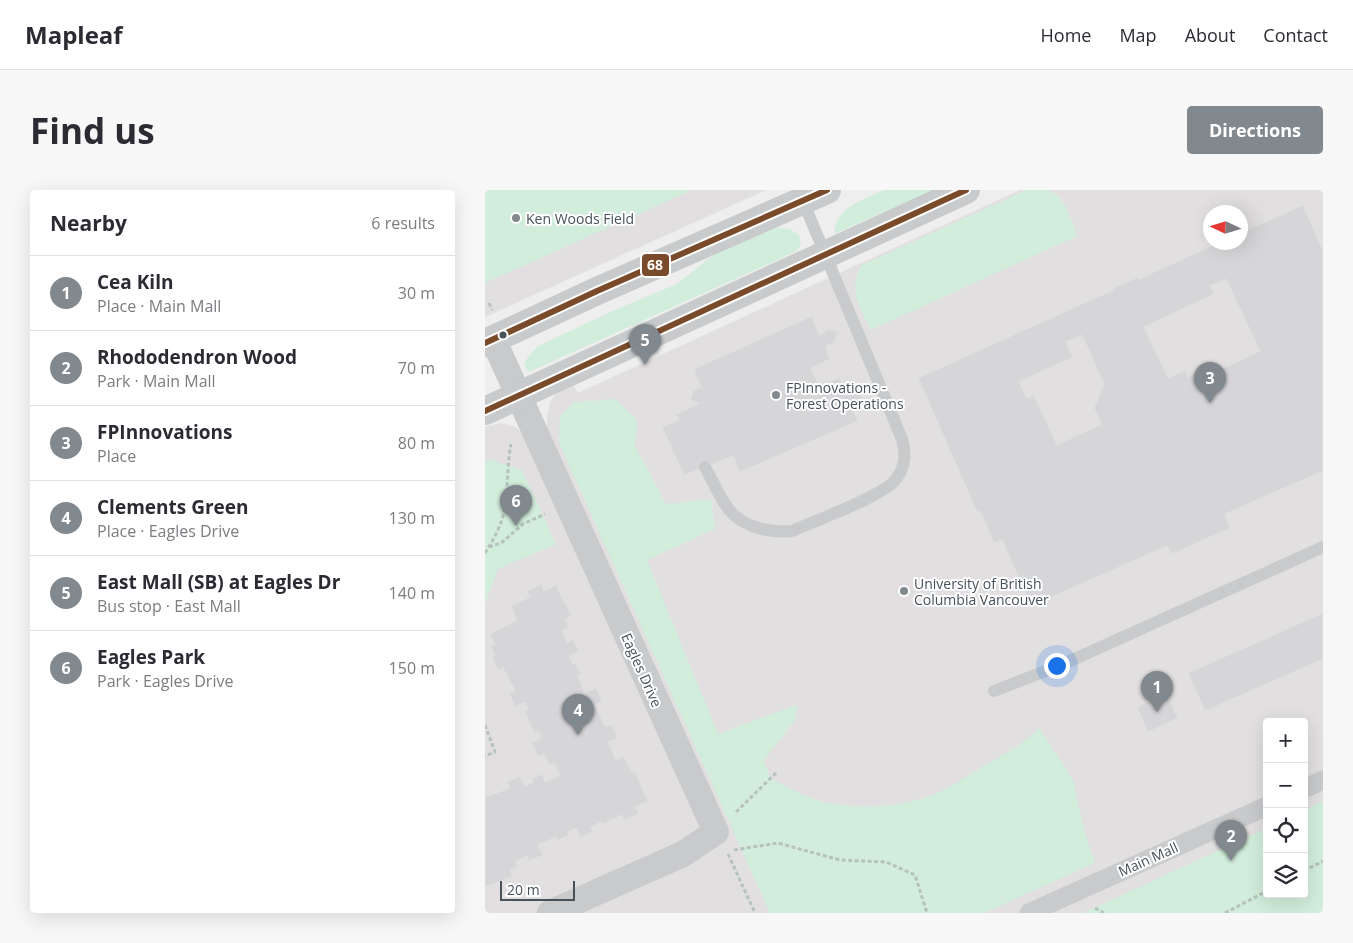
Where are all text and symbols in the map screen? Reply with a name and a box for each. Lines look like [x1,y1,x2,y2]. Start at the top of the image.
text: Mapleaf [25,18,123,51]
text: Home [1041,23,1091,47]
text: Map [1119,23,1157,47]
text: About [1185,23,1235,47]
text: Contact [1263,23,1328,47]
button: Directions [1187,106,1323,154]
text: Find us [30,107,155,154]
north arrow [1203,205,1248,250]
text: Nearby [50,209,127,237]
place label: Ken Woods Field [526,209,634,228]
text: 6 results [371,212,435,234]
marker: Ken Woods Field [510,212,522,224]
line badge: 68 [641,253,670,277]
text: 68 [647,255,663,274]
text: Cea Kiln [97,269,173,295]
text: 1 [61,282,71,304]
text: 30 m [398,282,435,304]
text: Place · Main Mall [97,295,221,317]
pin: 5 [629,324,661,365]
unlabelled marker [498,330,508,340]
text: Rhododendron Wood [97,344,297,370]
text: 2 [61,357,71,379]
text: 70 m [398,357,435,379]
pin: 3 [1194,362,1226,403]
text: Park · Main Mall [97,370,216,392]
place label: FPInnovations - Forest Operations [786,378,904,413]
marker: FPInnovations - Forest Operations [770,389,782,401]
text: FPInnovations [97,419,232,445]
text: 3 [61,432,71,454]
text: 80 m [398,432,435,454]
text: Place [97,445,136,467]
pin: 6 [500,485,532,526]
text: Clements Green [97,494,248,520]
text: 4 [61,507,71,529]
text: 130 m [389,507,435,529]
text: Place · Eagles Drive [97,520,239,542]
text: East Mall (SB) at Eagles Dr [97,569,340,595]
place label: University of British Columbia Vancouver [914,574,1049,609]
text: 5 [61,582,71,604]
text: 140 m [389,582,435,604]
marker: University of British Columbia Vancouver [898,585,910,597]
text: Bus stop · East Mall [97,595,241,617]
street label: Eagles Drive [617,630,667,710]
text: Eagles Park [97,644,205,670]
your location [1044,653,1070,679]
text: 6 [61,657,71,679]
text: 150 m [389,657,435,679]
text: Park · Eagles Drive [97,670,233,692]
pin: 1 [1141,671,1173,712]
pin: 4 [562,694,594,735]
map controls [1263,718,1308,898]
button: + [1263,718,1308,763]
button: − [1263,763,1308,808]
button: locate [1263,808,1308,853]
pin: 2 [1215,820,1247,861]
street label: Main Mall [1115,837,1181,881]
button: layers [1263,853,1308,898]
scale bar [500,878,575,901]
text: 20 m [507,880,540,899]

